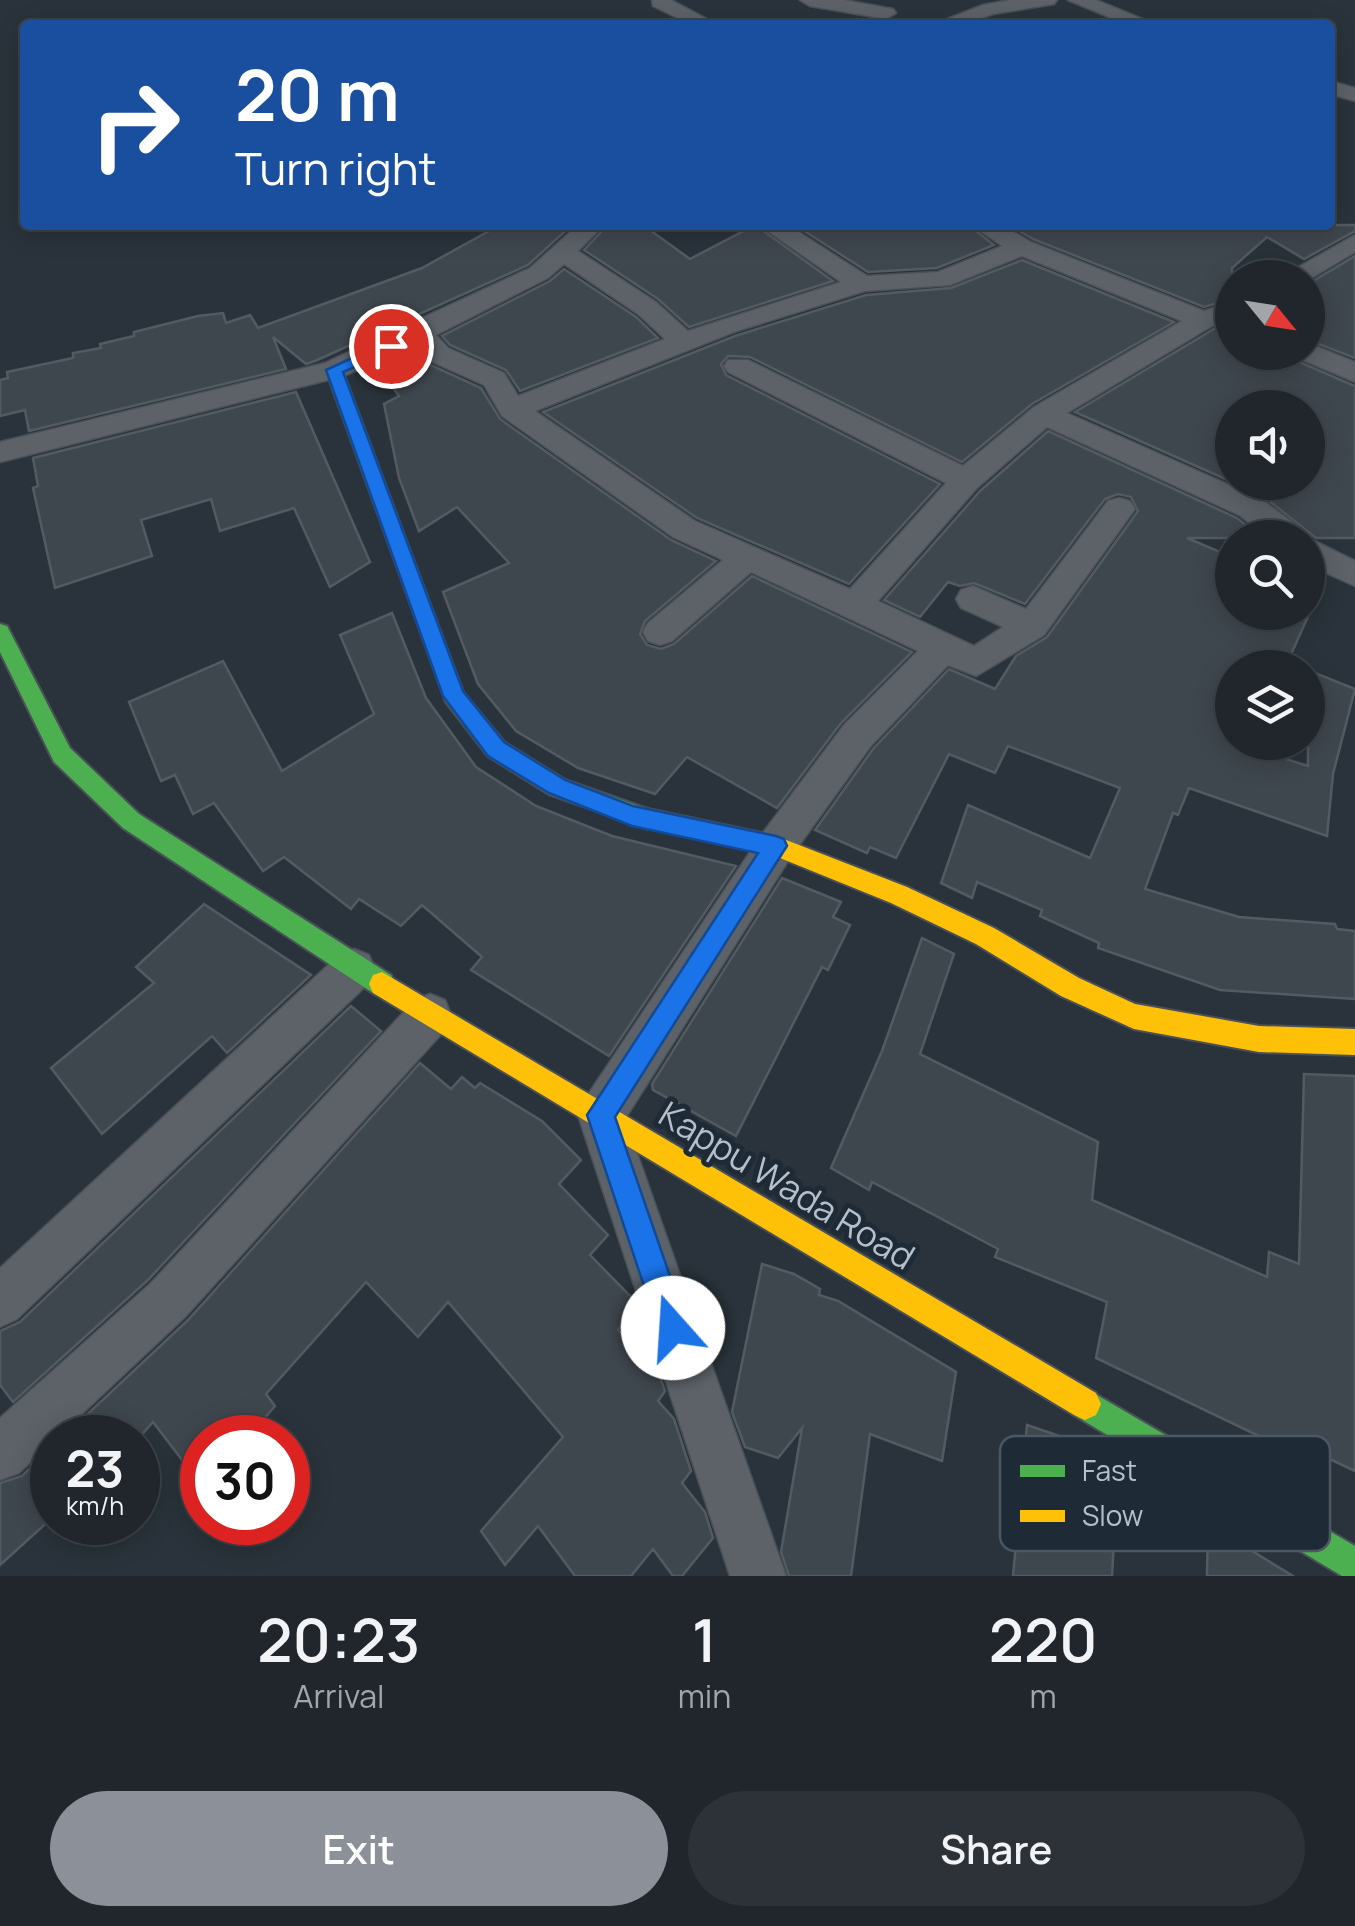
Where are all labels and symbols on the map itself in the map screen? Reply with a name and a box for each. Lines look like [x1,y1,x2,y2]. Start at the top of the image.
north arrow [1215,260,1325,370]
pin [349,304,434,389]
street label: Kappu Wada Road [650,1090,924,1280]
position arrow [621,1276,725,1380]
speed limit sign: 30 [180,1415,310,1545]
legend [1000,1436,1330,1551]
text: Fast [1082,1451,1137,1489]
text: Slow [1082,1496,1143,1534]

